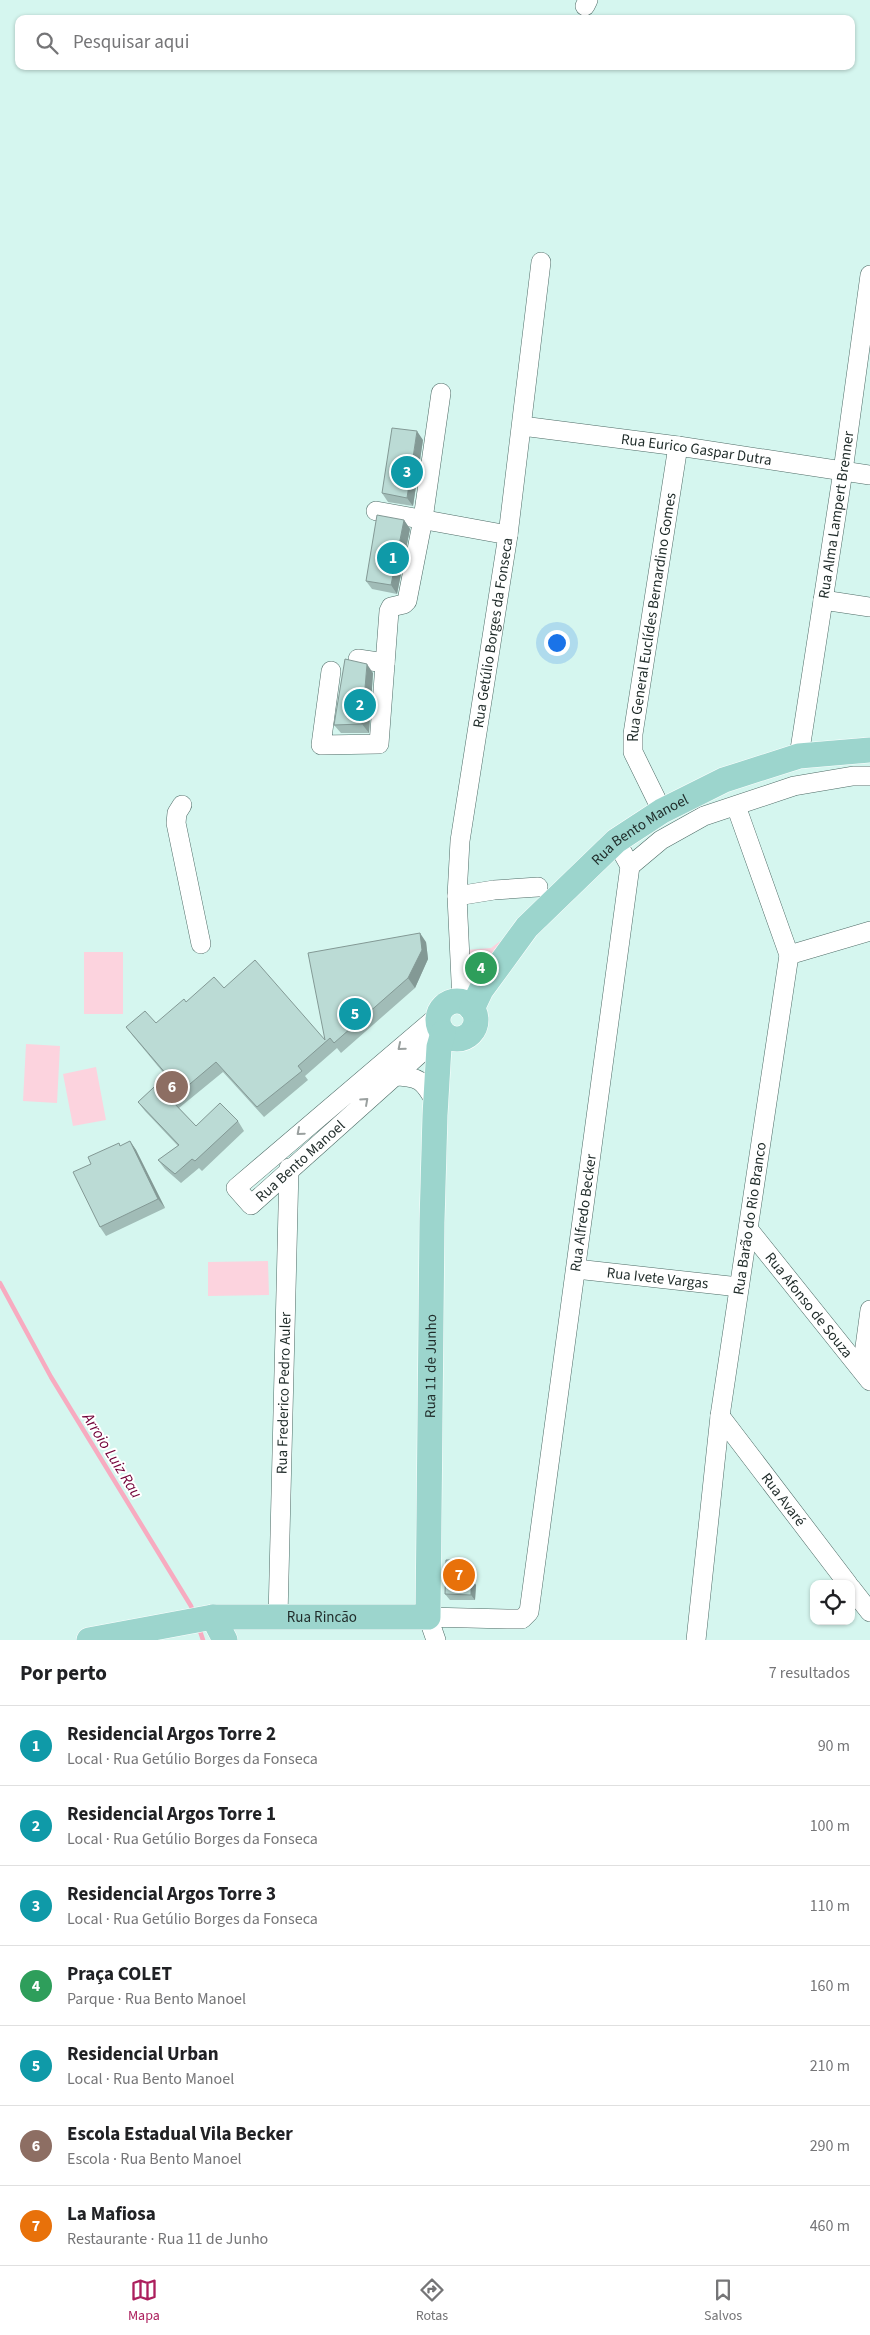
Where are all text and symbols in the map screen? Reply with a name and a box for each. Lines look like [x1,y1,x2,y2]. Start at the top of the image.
search box [15,15,855,70]
icon: search [33,29,61,57]
text: Pesquisar aqui [73,29,189,56]
street label: Rua Eurico Gaspar Dutra [620,429,773,471]
street label: Rua Alma Lampert Brenner [813,429,859,600]
pin: 3 [391,453,423,491]
street label: Rua General Euclídes Bernardino Gomes [623,491,682,742]
street label: Rua Getúlio Borges da Fonseca [468,536,518,730]
pin: 1 [377,539,409,577]
your location [544,630,570,656]
pin: 2 [344,686,376,724]
street label: Rua Bento Manoel [587,789,692,870]
pin: 4 [465,949,497,987]
pin: 5 [339,995,371,1033]
one-way arrow [398,1042,407,1050]
pin: 6 [156,1068,188,1106]
one-way arrow [359,1098,368,1107]
street label: Rua Bento Manoel [251,1115,350,1207]
one-way arrow [297,1127,306,1136]
street label: Rua Barão do Rio Branco [728,1141,772,1296]
street label: Rua Alfredo Becker [565,1152,602,1273]
street label: Rua Afonso de Souza [760,1248,858,1363]
street label: Rua Ivete Vargas [606,1262,709,1295]
street label: Rua Frederico Pedro Auler [272,1311,296,1474]
street label: Rua 11 de Junho [420,1314,442,1418]
water label: Arroio Luiz Rau [77,1408,147,1503]
street label: Rua Avaré [756,1469,810,1531]
pin: 7 [443,1556,475,1594]
map controls [810,1580,855,1625]
button: locate [810,1580,855,1625]
street label: Rua Rincão [287,1607,357,1628]
text: Por perto [20,1658,107,1688]
text: 7 resultados [769,1662,850,1684]
text: Residencial Argos Torre 2 [67,1721,276,1748]
text: 1 [32,1735,40,1757]
text: 90 m [818,1735,850,1757]
text: Local · Rua Getúlio Borges da Fonseca [67,1748,318,1770]
text: Residencial Argos Torre 1 [67,1801,276,1828]
text: 2 [32,1815,40,1837]
text: 100 m [810,1815,850,1837]
text: Local · Rua Getúlio Borges da Fonseca [67,1828,318,1850]
text: Residencial Argos Torre 3 [67,1881,276,1908]
text: 3 [32,1895,40,1917]
text: 110 m [810,1895,850,1917]
text: Local · Rua Getúlio Borges da Fonseca [67,1908,318,1930]
text: Praça COLET [67,1961,172,1988]
text: 4 [32,1975,40,1997]
text: 160 m [810,1975,850,1997]
text: Parque · Rua Bento Manoel [67,1988,246,2010]
text: Residencial Urban [67,2041,219,2068]
text: 5 [32,2055,40,2077]
text: 210 m [810,2055,850,2077]
text: Local · Rua Bento Manoel [67,2068,234,2090]
text: Escola Estadual Vila Becker [67,2121,293,2148]
text: 6 [32,2135,40,2157]
text: 290 m [810,2135,850,2157]
text: Escola · Rua Bento Manoel [67,2148,242,2170]
text: La Mafiosa [67,2201,156,2228]
text: 7 [32,2215,40,2237]
text: 460 m [810,2215,850,2237]
text: Restaurante · Rua 11 de Junho [67,2228,268,2250]
tab: Mapa [128,2276,160,2326]
tab: Rotas [416,2276,448,2326]
tab: Salvos [704,2276,742,2326]

